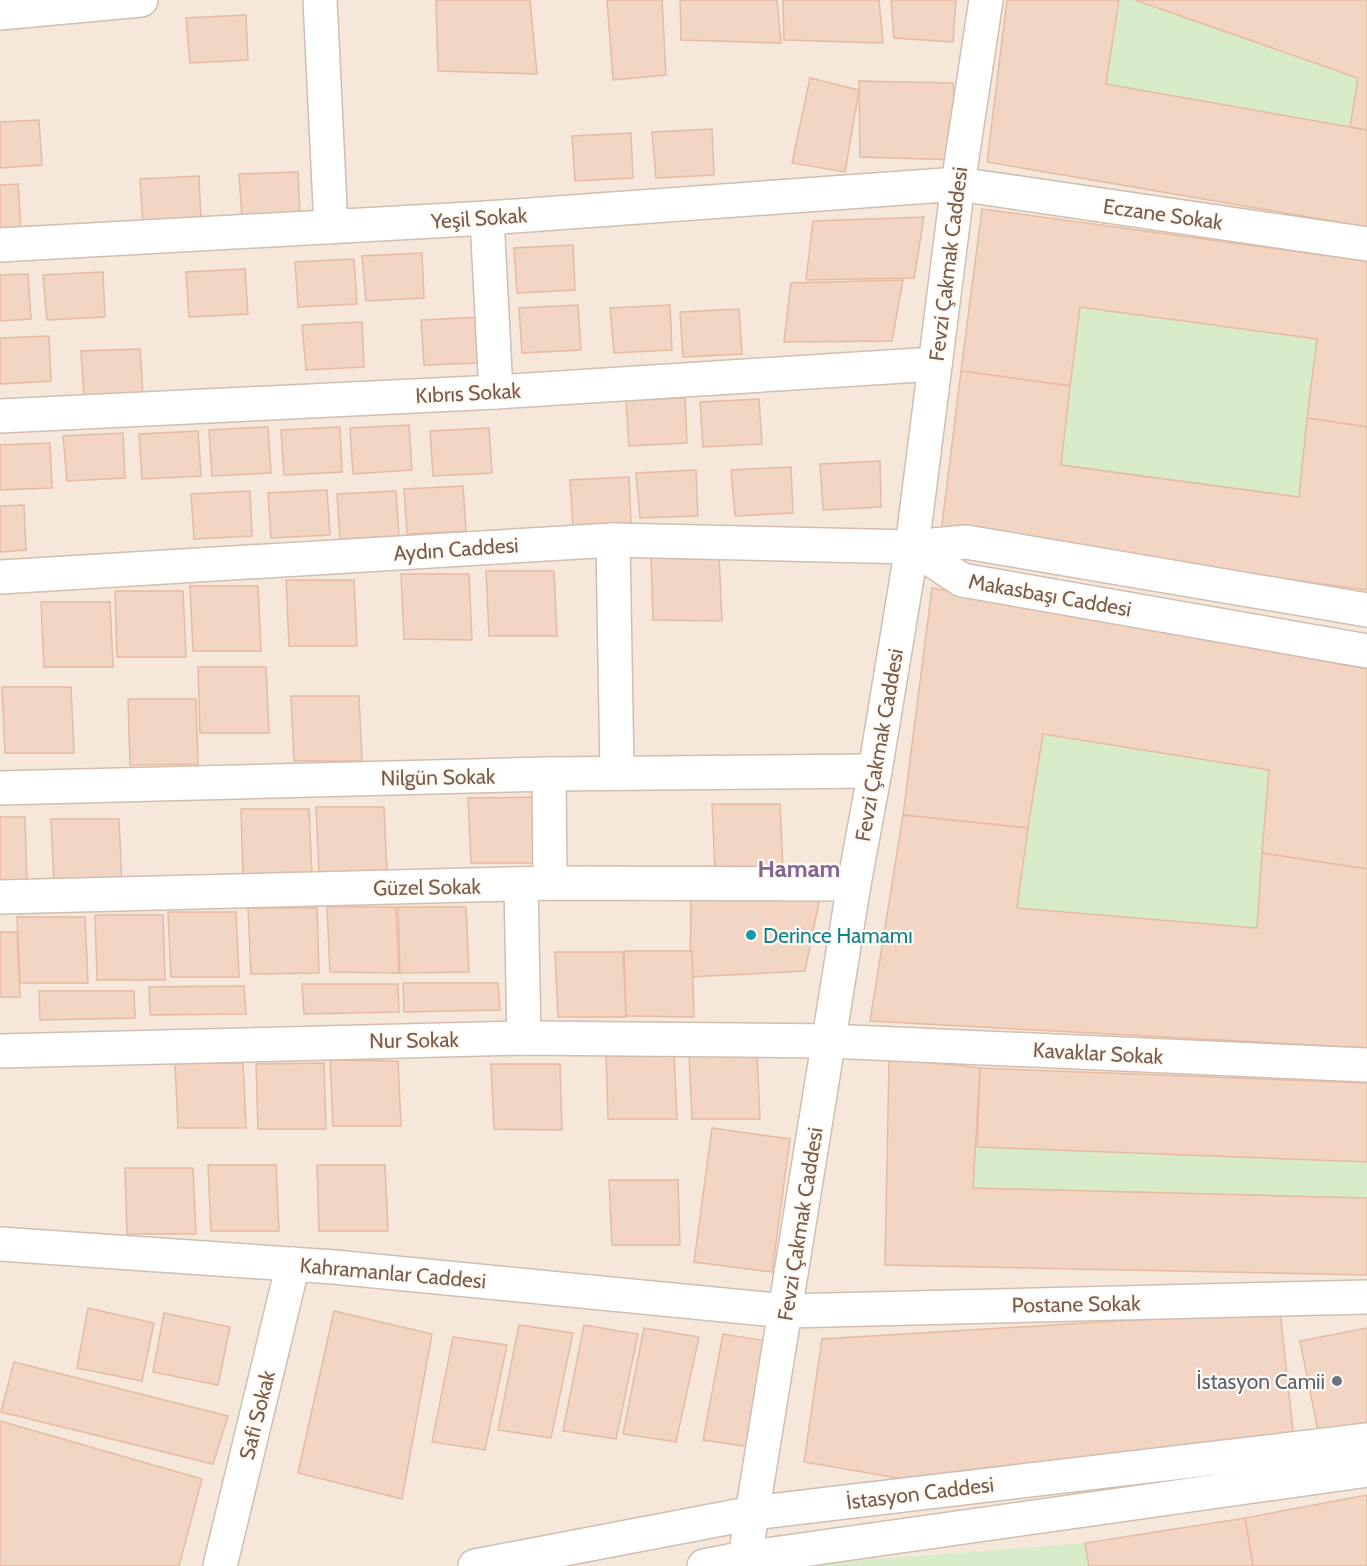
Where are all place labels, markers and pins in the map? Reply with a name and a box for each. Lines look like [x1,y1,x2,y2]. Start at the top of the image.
place label: Derince Hamamı [763,923,913,948]
marker: Derince Hamamı [744,928,758,942]
place label: İstasyon Camii [1196,1369,1325,1394]
marker: İstasyon Camii [1330,1374,1344,1388]

